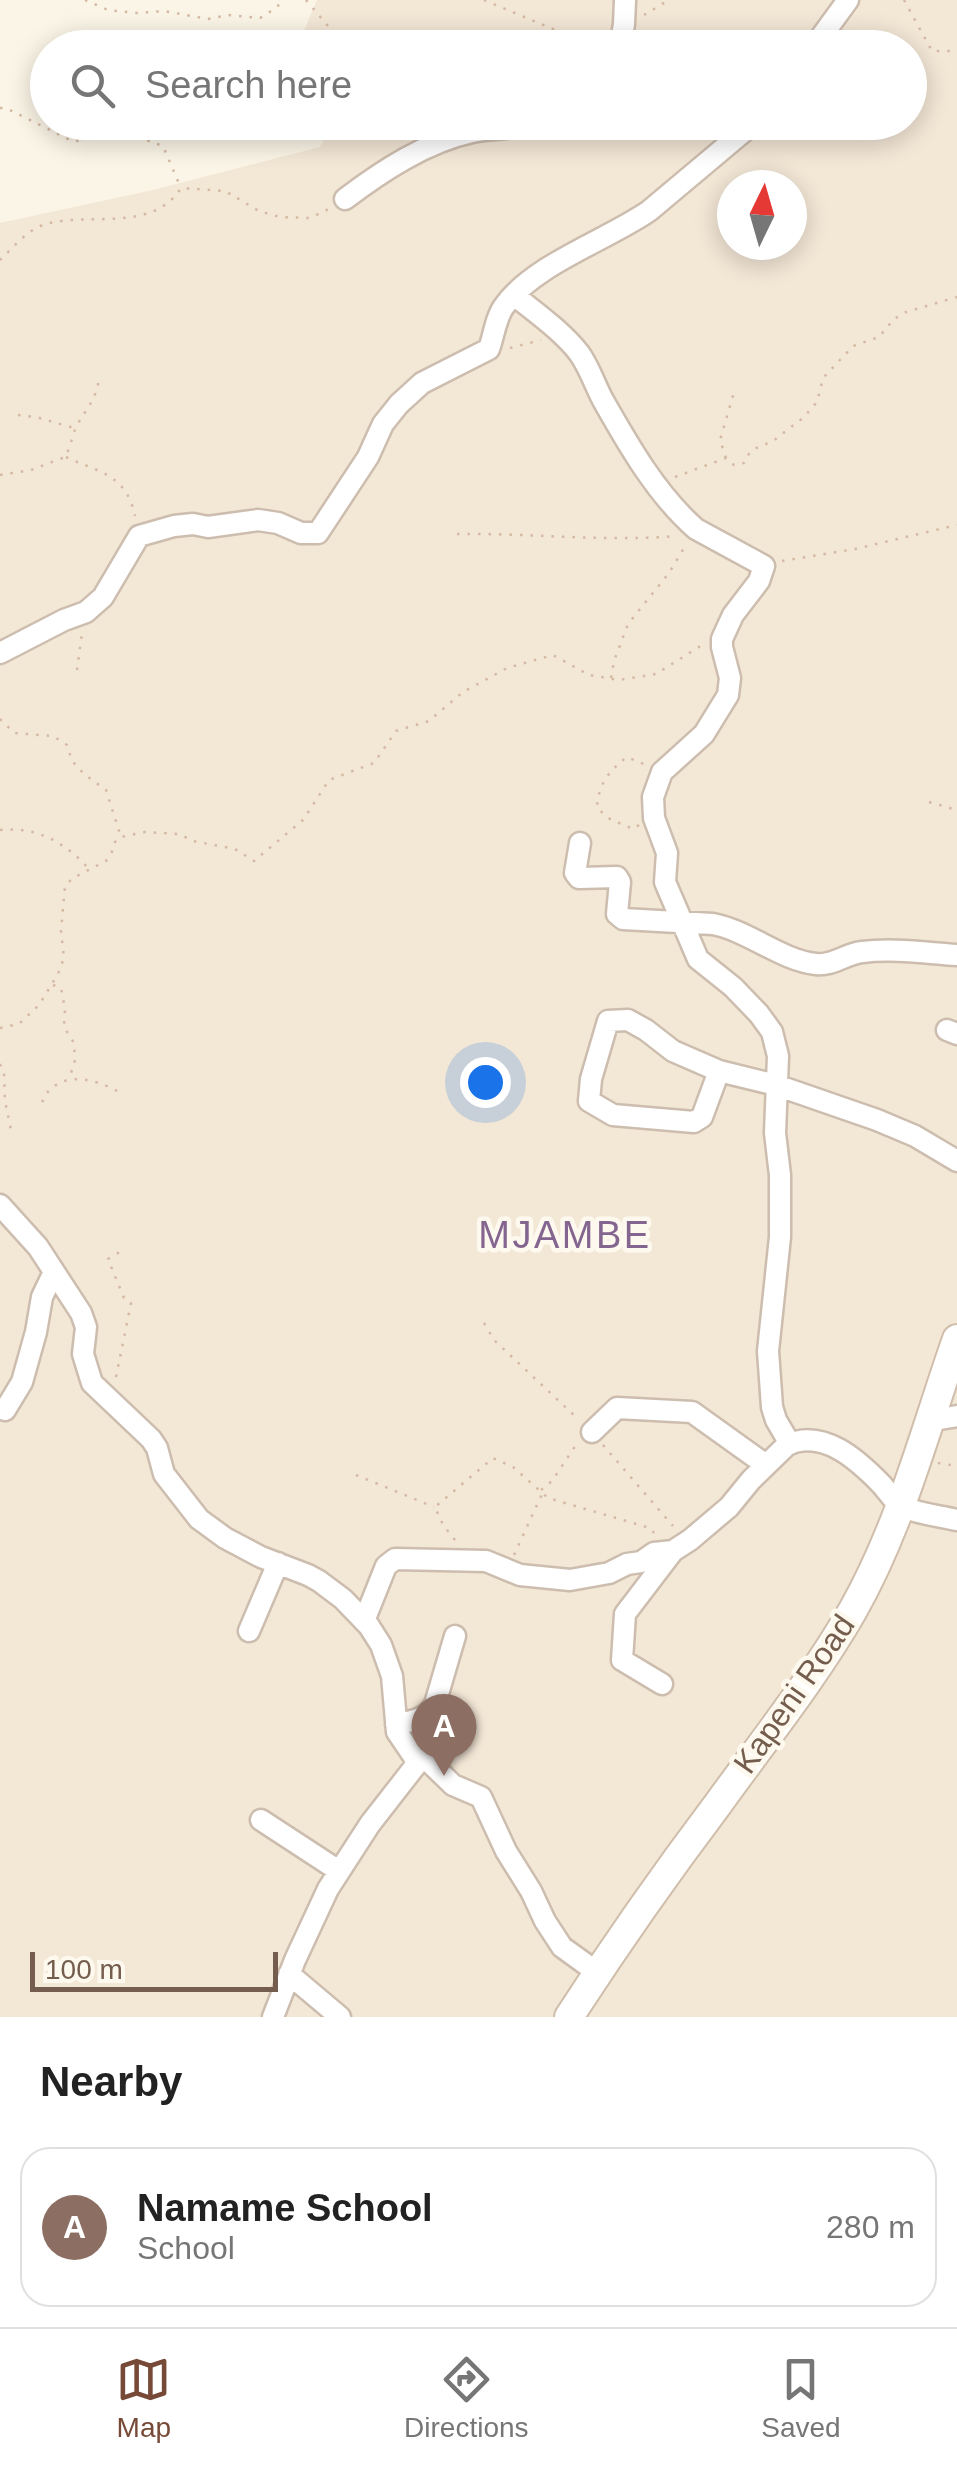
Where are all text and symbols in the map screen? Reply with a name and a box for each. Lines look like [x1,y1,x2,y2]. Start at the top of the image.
search box [30,30,927,140]
icon: search [65,58,120,113]
text: Search here [145,64,352,106]
north arrow [717,170,807,260]
your location [460,1057,511,1108]
district label: MJAMBE [478,1214,652,1256]
street label: Kapeni Road [726,1608,862,1780]
pin: A [412,1694,476,1776]
scale bar [30,1947,278,1992]
text: 100 m [45,1954,123,1985]
text: Nearby [40,2058,182,2105]
text: Namame School [137,2187,433,2229]
text: A [63,2209,86,2245]
text: 280 m [826,2209,915,2245]
text: School [137,2230,235,2266]
tab: Map [116,2352,171,2444]
tab: Directions [404,2352,529,2444]
tab: Saved [761,2352,841,2444]

